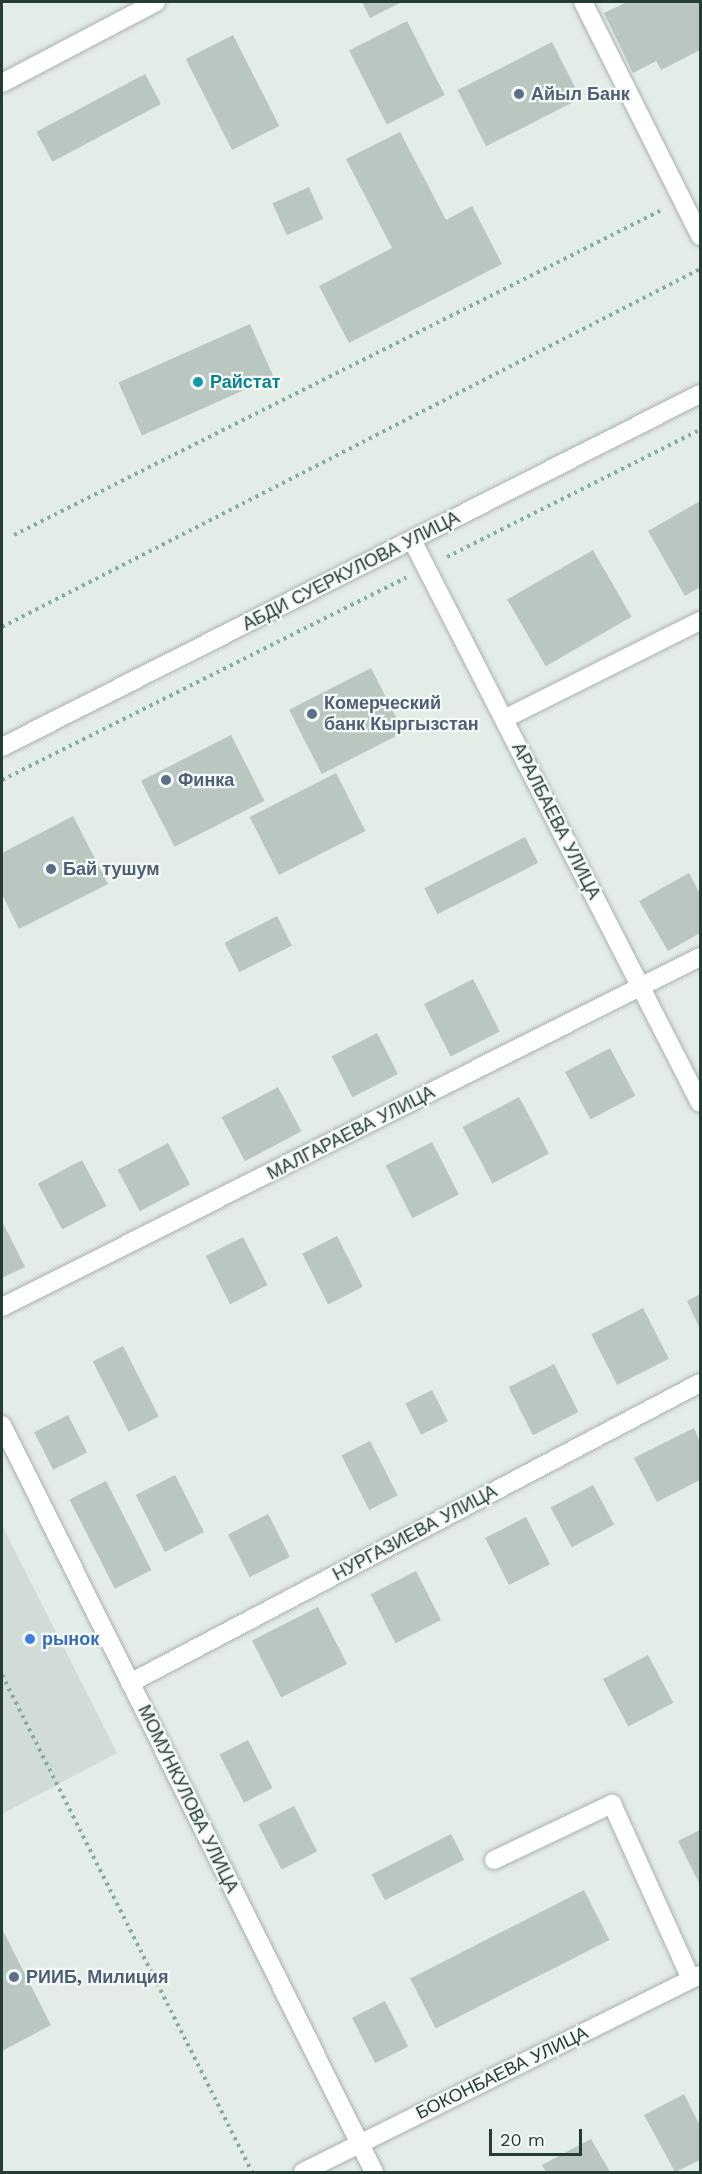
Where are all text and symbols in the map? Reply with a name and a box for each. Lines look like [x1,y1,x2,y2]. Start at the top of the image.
place label: Айыл Банк [531,83,630,105]
marker: Айыл Банк [512,87,526,101]
place label: Райстат [210,371,280,393]
marker: Райстат [191,375,205,389]
street label: АБДИ СУЕРКУЛОВА УЛИЦА [239,507,463,635]
place label: Комерческий банк Кыргызстан [324,693,479,736]
marker: Комерческий банк Кыргызстан [305,707,319,721]
street label: АРАЛБАЕВА УЛИЦА [507,739,605,903]
place label: Финка [178,769,234,791]
marker: Финка [159,773,173,787]
place label: Бай тушум [63,858,160,880]
marker: Бай тушум [44,862,58,876]
street label: МАЛГАРАЕВА УЛИЦА [264,1081,438,1185]
street label: НУРГАЗИЕВА УЛИЦА [329,1480,501,1586]
place label: рынок [42,1628,99,1650]
marker: рынок [23,1632,37,1646]
street label: МОМУНКУЛОВА УЛИЦА [133,1702,243,1896]
place label: РИИБ, Милиция [26,1966,168,1988]
marker: РИИБ, Милиция [7,1970,21,1984]
street label: БОКОНБАЕВА УЛИЦА [412,2022,592,2124]
scale bar [492,2117,585,2155]
text: 20 m [500,2129,545,2150]

